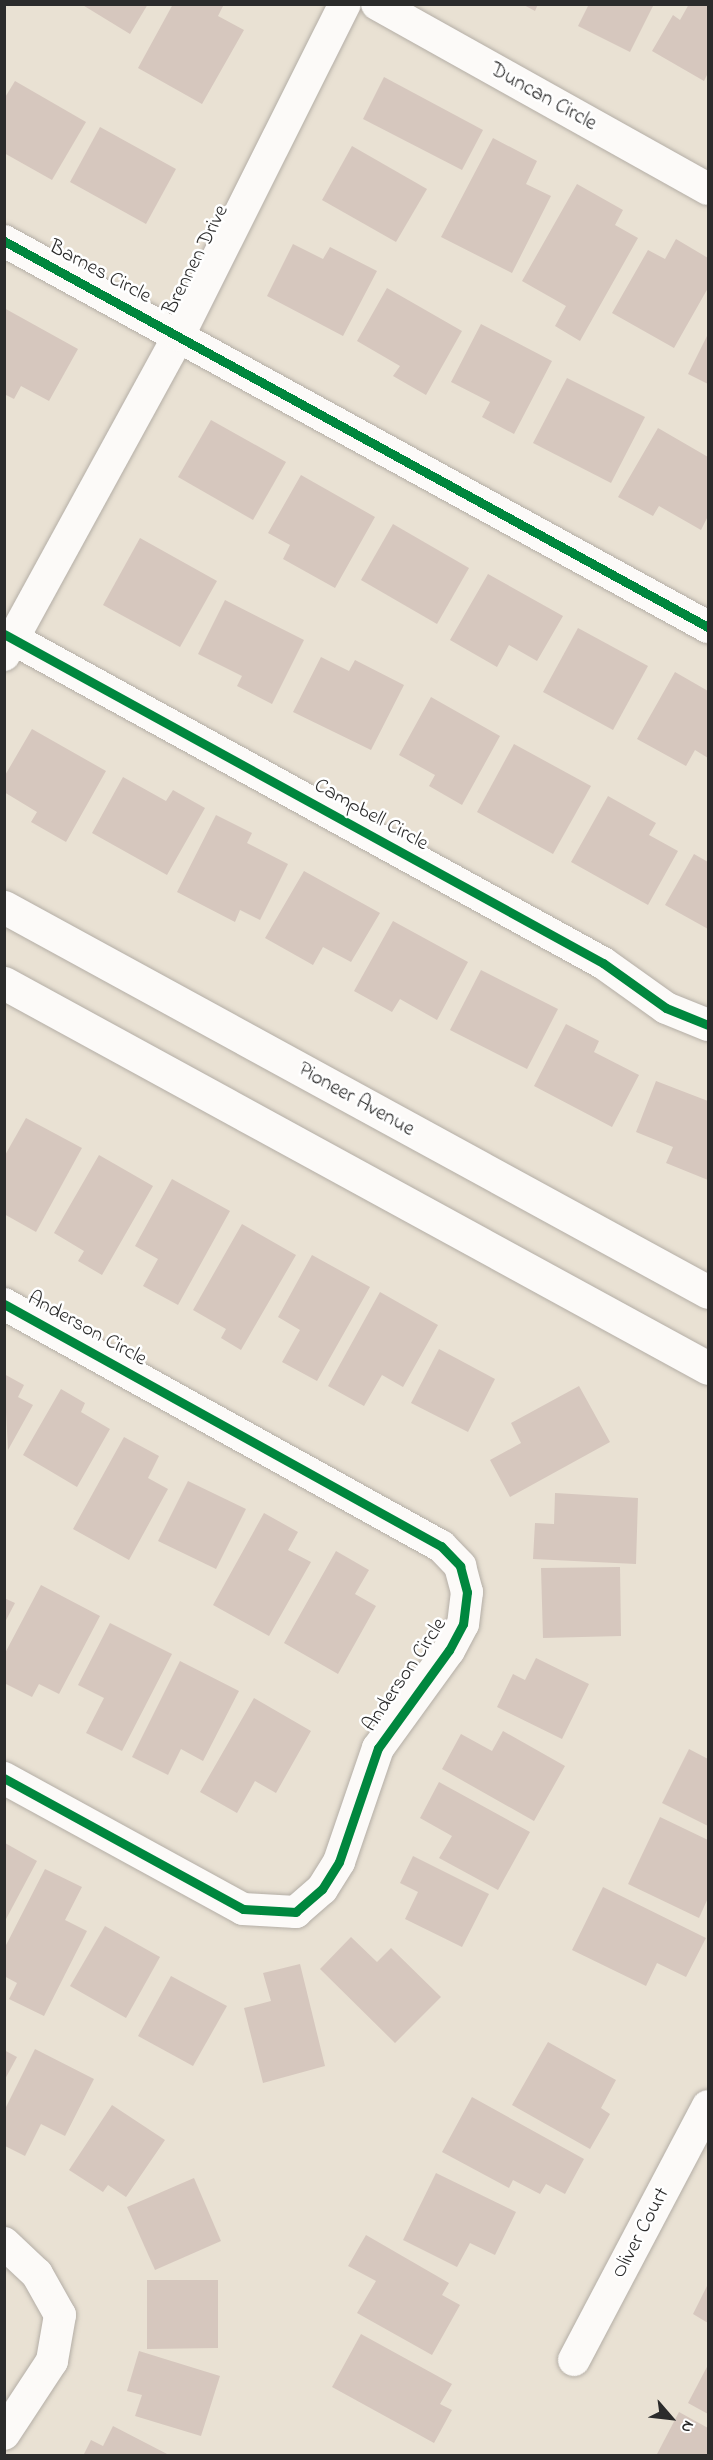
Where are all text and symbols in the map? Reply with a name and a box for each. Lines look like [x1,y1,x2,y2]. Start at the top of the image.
street label: Duncan Circle [485,57,601,137]
street label: Brennen Drive [158,201,234,319]
street label: Barnes Circle [45,235,155,309]
street label: Campbell Circle [309,773,433,857]
street label: Pioneer Avenue [293,1058,419,1142]
street label: Anderson Circle [23,1286,151,1372]
street label: Anderson Circle [358,1613,452,1737]
street label: Oliver Court [607,2183,675,2283]
north arrow [641,2388,701,2448]
text: N [674,2416,700,2437]

